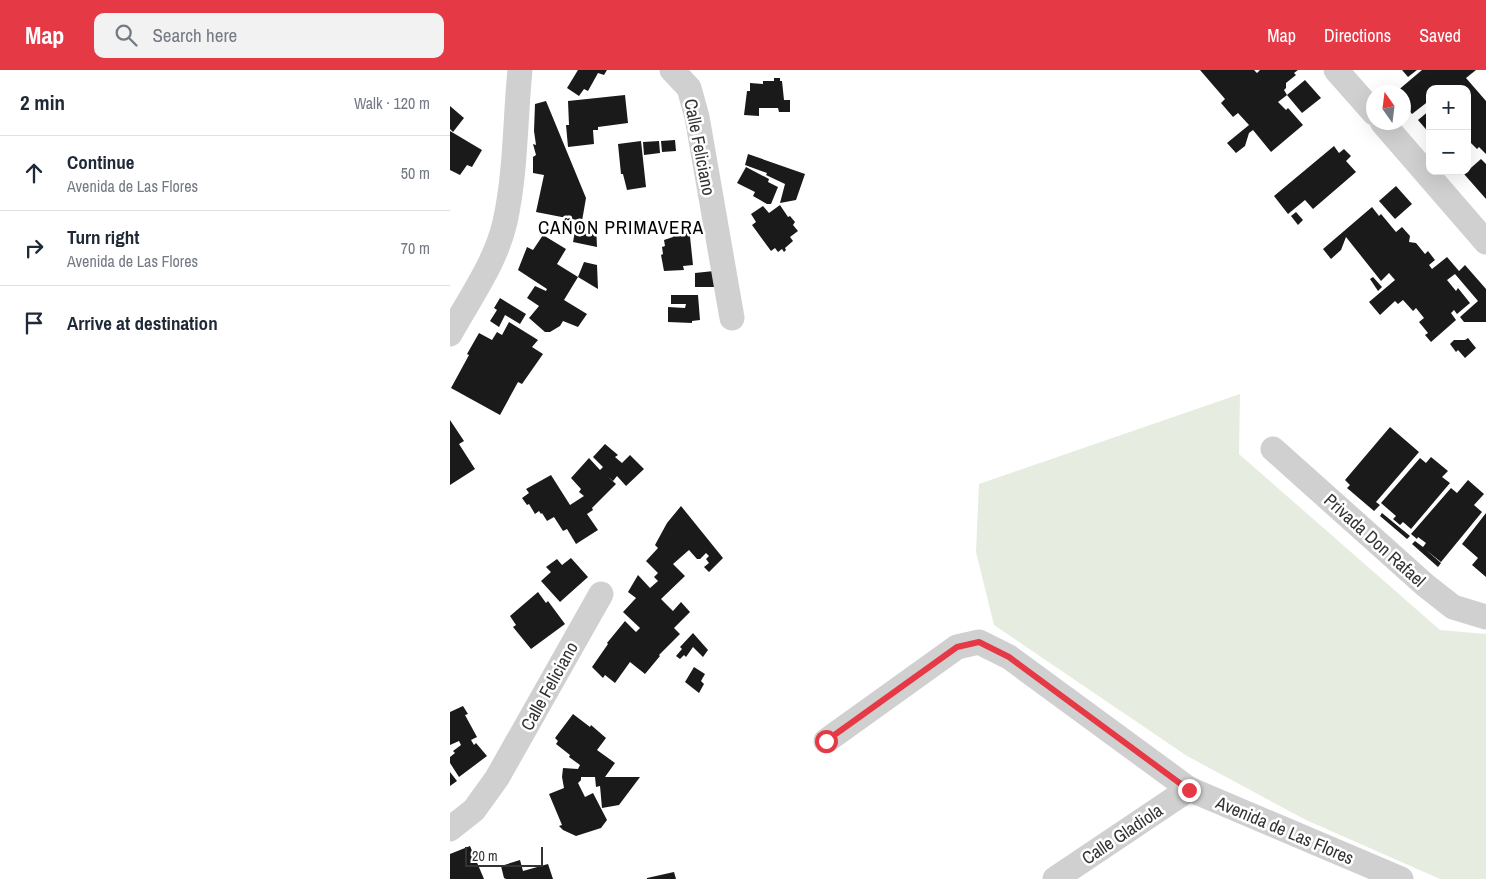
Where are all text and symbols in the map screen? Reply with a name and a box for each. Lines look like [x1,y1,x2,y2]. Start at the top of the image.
search box [94,13,444,58]
text: Map [25,19,64,51]
icon: search [112,21,140,49]
text: Search here [152,22,237,48]
text: Map [1267,23,1296,48]
text: Directions [1324,23,1391,48]
text: Saved [1419,23,1461,48]
north arrow [1366,85,1411,130]
map controls [1426,85,1471,175]
button: + [1426,85,1471,130]
text: 2 min [20,88,65,117]
text: Walk · 120 m [354,92,430,114]
street label: Calle Feliciano [678,97,722,197]
button: − [1426,130,1471,175]
text: Continue [67,149,135,175]
icon: ahead [20,159,48,187]
text: 50 m [401,162,430,184]
text: Avenida de Las Flores [67,175,198,197]
district label: CAÑON PRIMAVERA [538,214,704,240]
text: Turn right [67,224,139,250]
icon: right [20,234,48,262]
text: 70 m [401,237,430,259]
text: Avenida de Las Flores [67,250,198,272]
icon: arrive [20,309,48,337]
text: Arrive at destination [67,310,218,336]
street label: Privada Don Rafael [1319,488,1431,592]
street label: Calle Feliciano [514,637,584,735]
route start [815,730,838,753]
route end [1178,779,1201,802]
street label: Avenida de Las Flores [1211,789,1358,870]
street label: Calle Gladiola [1077,798,1167,870]
scale bar [465,844,542,867]
text: 20 m [472,847,498,865]

